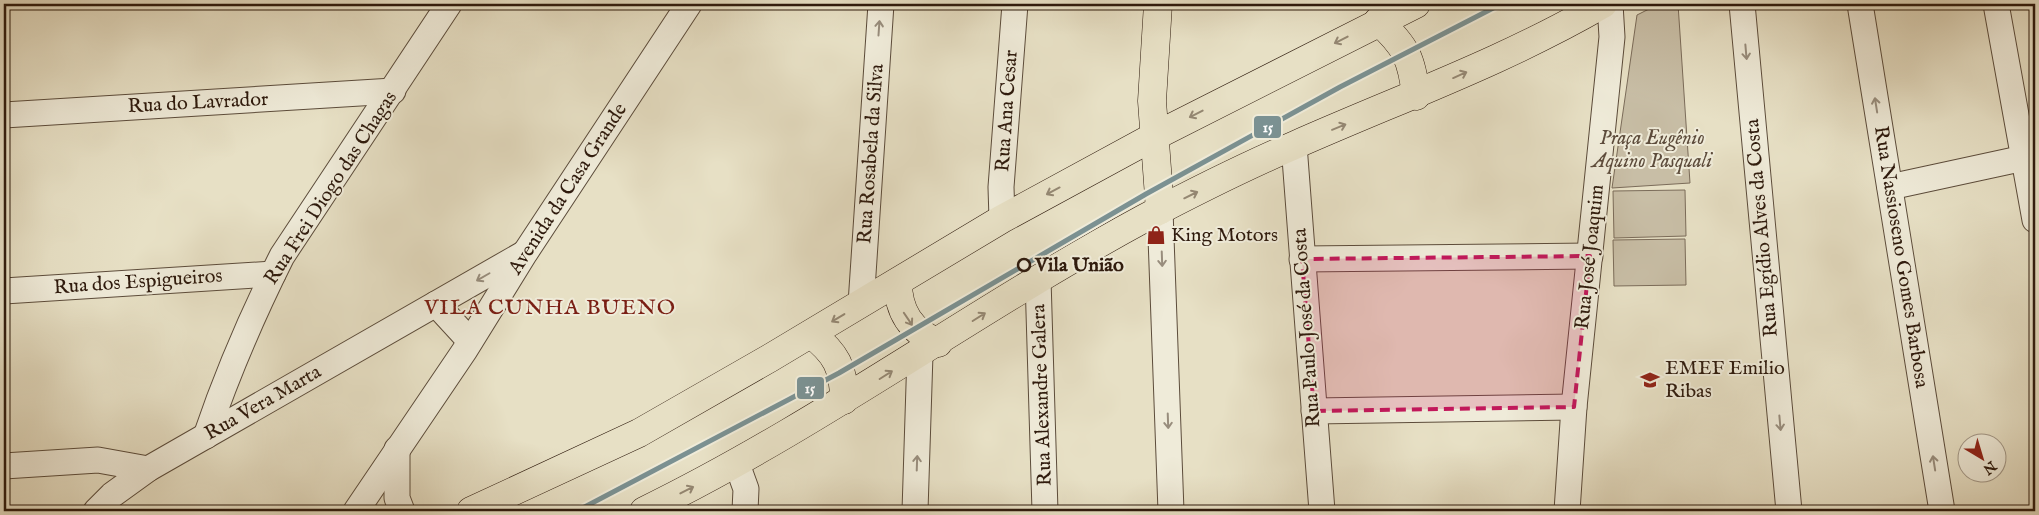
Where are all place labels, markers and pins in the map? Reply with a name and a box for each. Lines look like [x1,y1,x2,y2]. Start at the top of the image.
place label: King Motors [1171,223,1278,248]
shop icon: King Motors [1145,224,1167,246]
place label: Vila União [1034,253,1124,278]
marker: Vila União [1017,258,1031,272]
place label: EMEF Emilio Ribas [1665,356,1785,404]
school or university icon: EMEF Emilio Ribas [1639,369,1661,391]

